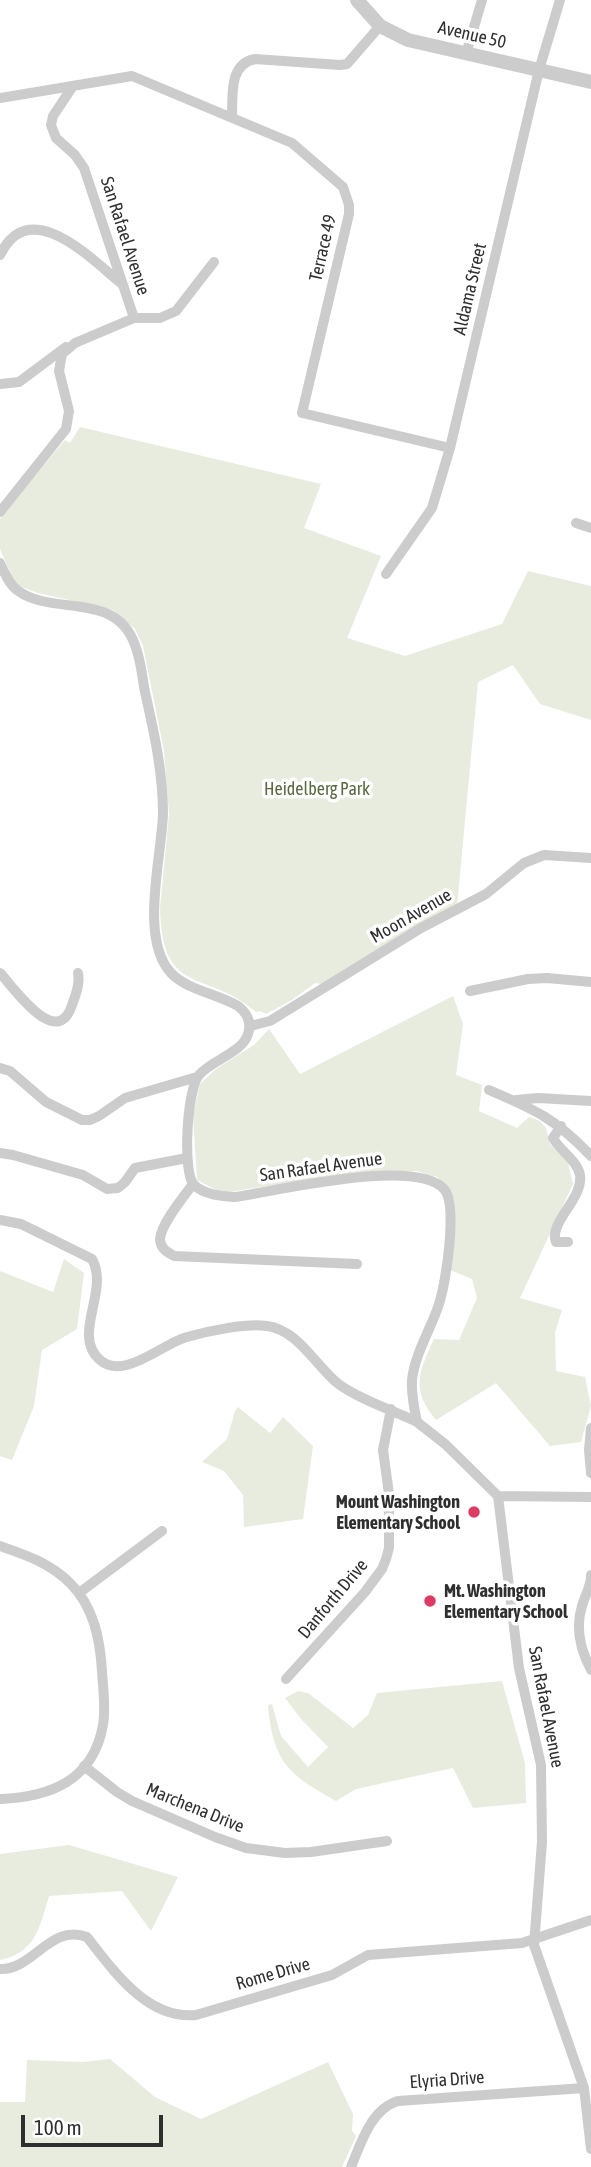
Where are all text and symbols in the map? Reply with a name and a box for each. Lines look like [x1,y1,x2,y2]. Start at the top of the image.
street label: Avenue 50 [436,17,508,53]
street label: San Rafael Avenue [96,174,154,298]
street label: Terrace 49 [305,213,341,283]
street label: Aldama Street [449,241,491,337]
park label: Heidelberg Park [264,778,370,800]
street label: Moon Avenue [367,884,455,948]
street label: San Rafael Avenue [259,1148,383,1186]
place label: Mount Washington Elementary School [336,1491,460,1534]
marker: Mount Washington Elementary School [466,1504,482,1520]
street label: Danforth Drive [294,1555,372,1643]
place label: Mt. Washington Elementary School [444,1580,568,1622]
marker: Mt. Washington Elementary School [422,1593,438,1609]
street label: San Rafael Avenue [524,1645,568,1769]
street label: Marchena Drive [143,1779,247,1837]
street label: Rome Drive [233,1953,313,1995]
street label: Elyria Drive [409,2067,485,2093]
scale bar [24,2100,166,2144]
text: 100 m [34,2115,82,2139]

